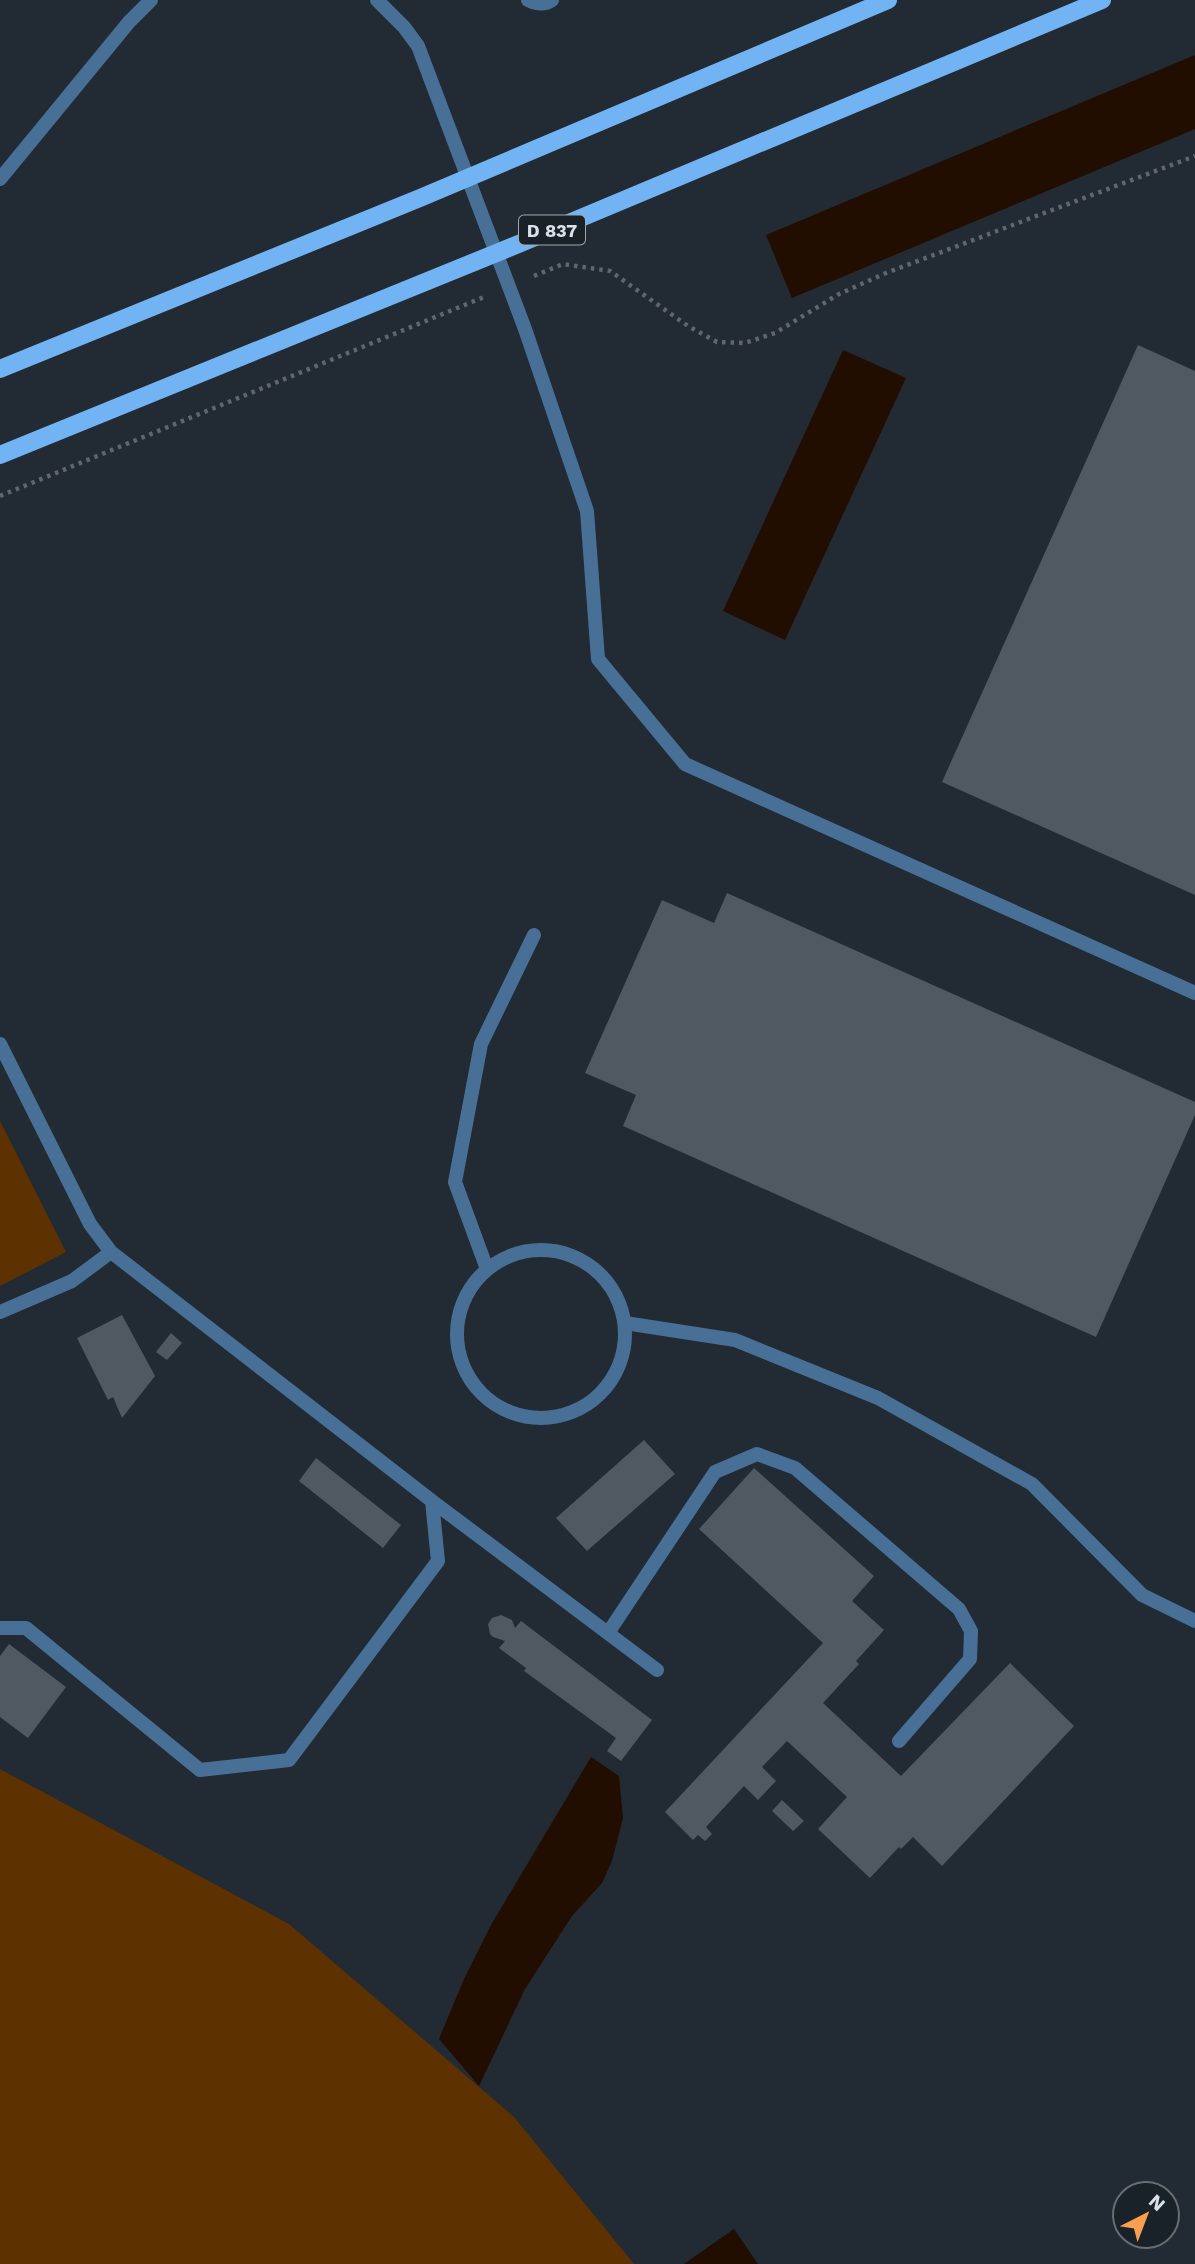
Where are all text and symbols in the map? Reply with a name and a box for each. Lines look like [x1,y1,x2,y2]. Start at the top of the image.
road number: D 837 [519,215,585,244]
north arrow [1111,2180,1181,2250]
text: N [1144,2189,1170,2216]

